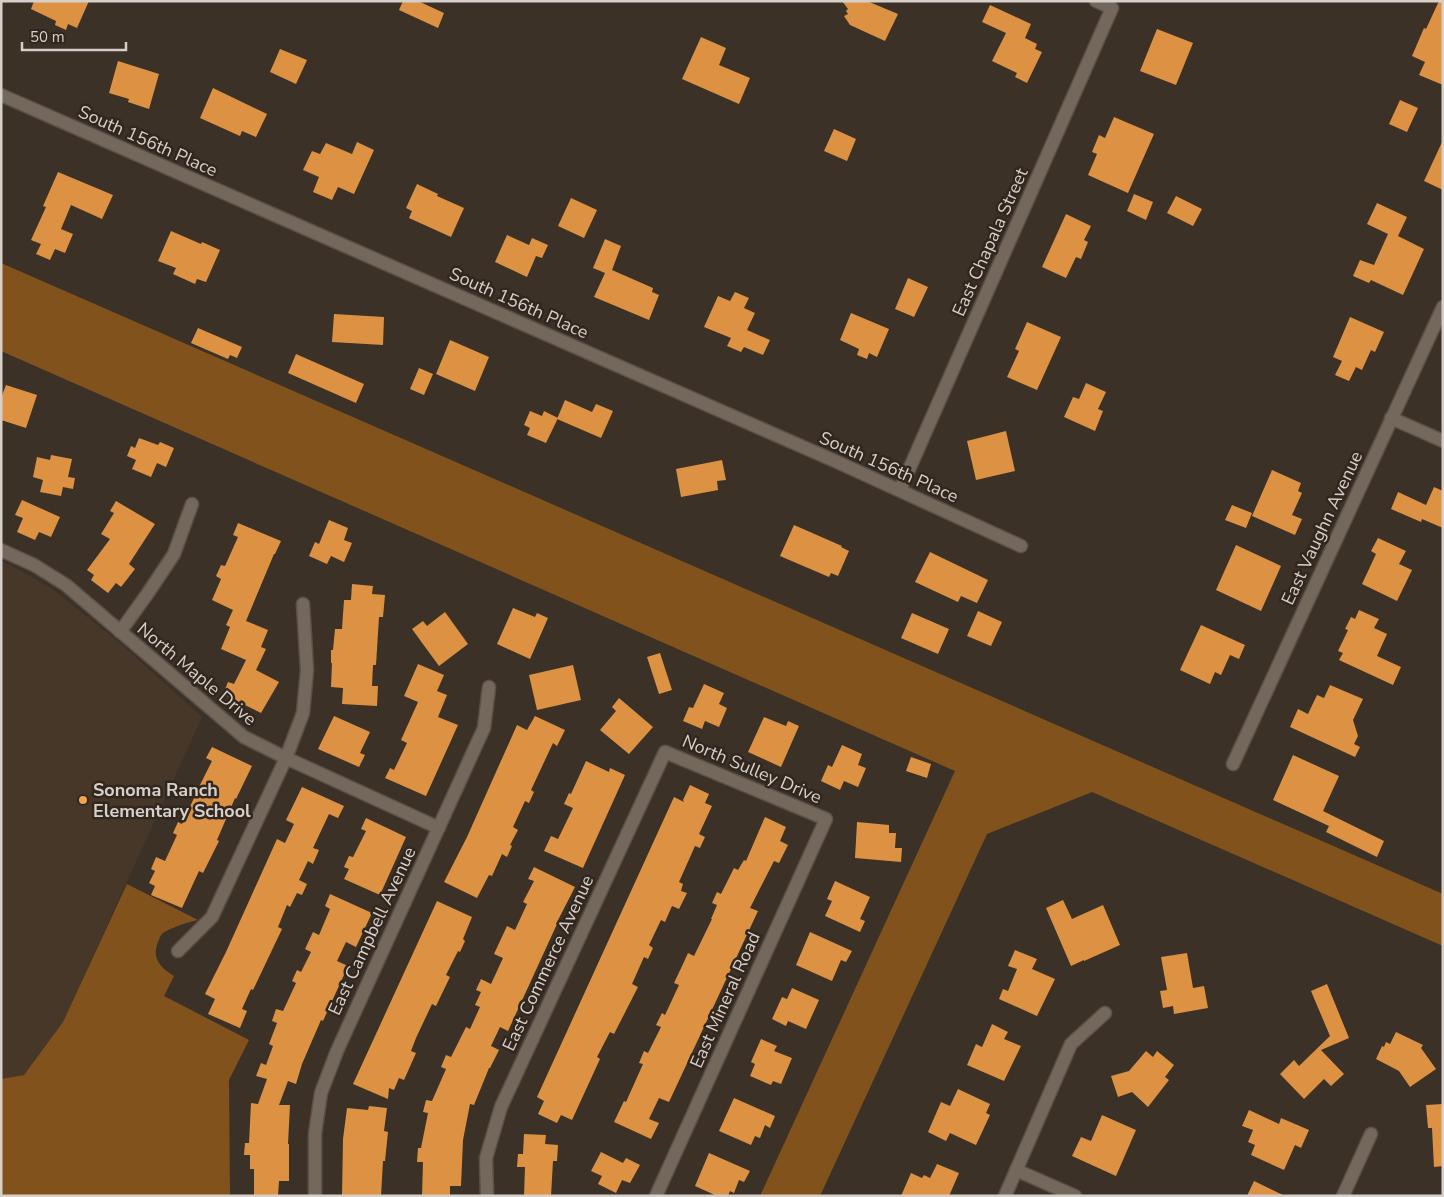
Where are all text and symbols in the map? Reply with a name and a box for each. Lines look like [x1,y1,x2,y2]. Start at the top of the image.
scale bar [22,20,126,52]
text: 50 m [30,27,65,47]
street label: South 156th Place [75,100,221,182]
street label: East Chapala Street [947,163,1034,320]
street label: South 156th Place [446,262,592,344]
street label: South 156th Place [816,426,962,508]
street label: East Vaughn Avenue [1276,447,1368,609]
street label: North Maple Drive [132,617,262,731]
street label: North Sulley Drive [679,729,825,809]
place label: Sonoma Ranch Elementary School [93,778,251,823]
marker: Sonoma Ranch Elementary School [77,794,89,806]
street label: East Campbell Avenue [322,843,422,1019]
street label: East Commerce Avenue [497,871,599,1055]
street label: East Mineral Road [684,928,766,1072]

